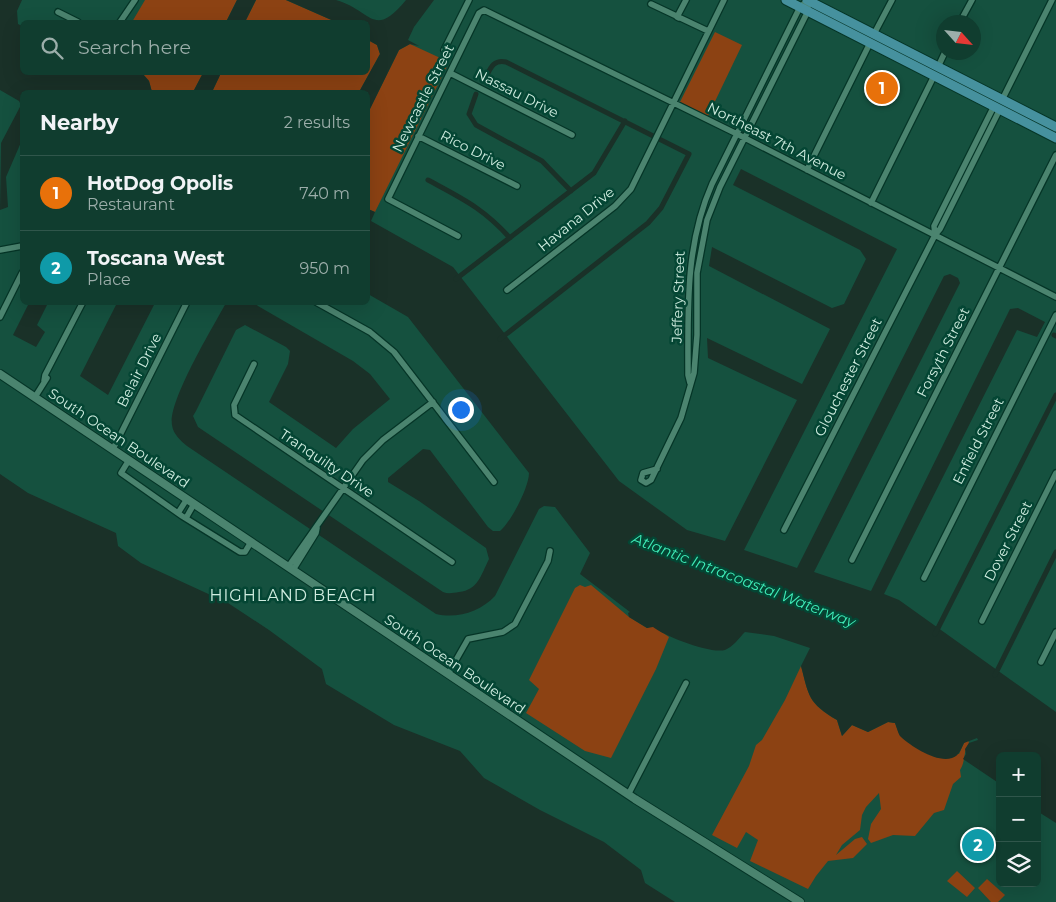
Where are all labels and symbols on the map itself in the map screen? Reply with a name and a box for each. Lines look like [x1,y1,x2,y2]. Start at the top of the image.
north arrow [936,15,981,60]
street label: Newcastle Street [388,41,458,155]
street label: Nassau Drive [472,64,562,122]
pin: 1 [866,69,898,107]
street label: Northeast 7th Avenue [705,98,849,184]
street label: Rico Drive [437,126,509,174]
street label: Havana Drive [534,183,618,255]
street label: Jeffery Street [667,250,689,345]
street label: Forsyth Street [913,304,974,400]
street label: Glouchester Street [810,314,886,439]
street label: Belair Drive [113,330,165,410]
street label: South Ocean Boulevard [45,384,193,492]
street label: Enfield Street [948,394,1008,487]
your location [448,397,474,423]
street label: Tranquilty Drive [276,425,378,501]
street label: Dover Street [980,498,1036,584]
water label: Atlantic Intracoastal Waterway [629,528,859,632]
district label: HIGHLAND BEACH [210,586,376,605]
street label: South Ocean Boulevard [381,610,529,718]
pin: 2 [962,826,994,864]

